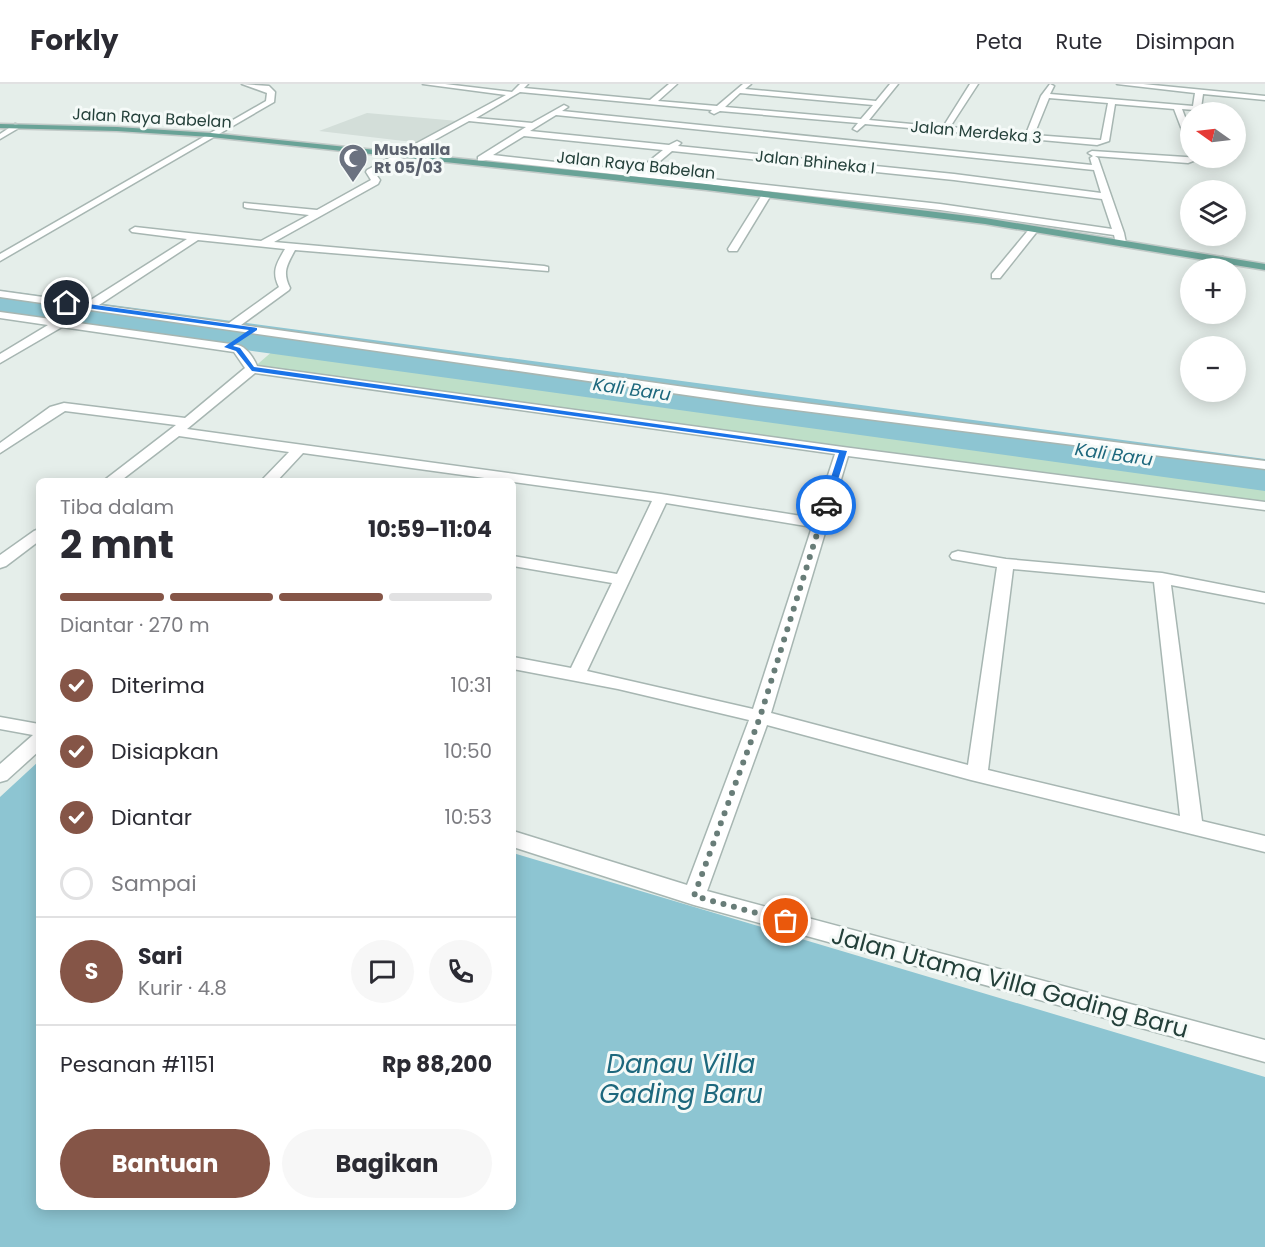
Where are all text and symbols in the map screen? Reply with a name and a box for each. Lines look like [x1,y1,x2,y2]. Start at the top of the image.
text: Forkly [30,21,118,60]
text: Peta [975,27,1023,56]
text: Rute [1056,27,1102,56]
text: Disimpan [1135,27,1235,56]
street label: Jalan Raya Babelan [72,102,232,134]
north arrow [1180,102,1246,168]
map controls [1180,102,1246,402]
street label: Jalan Merdeka 3 [909,115,1043,149]
place label: Mushalla Rt 05/03 [374,138,450,179]
mosque icon: Mushalla Rt 05/03 [337,142,369,184]
street label: Jalan Bhineka I [754,144,876,180]
street label: Jalan Raya Babelan [555,145,717,185]
button: layers [1180,180,1246,246]
button: + [1180,258,1246,324]
pin [41,277,92,328]
icon: home [50,286,83,319]
button: − [1180,336,1246,402]
water label: Kali Baru [591,371,673,407]
water label: Kali Baru [1073,436,1155,472]
courier [796,475,856,535]
icon: car [810,489,843,522]
text: Tiba dalam [60,493,174,521]
text: 10:59–11:04 [368,514,492,545]
text: 2 mnt [60,517,174,572]
text: Diantar · 270 m [60,611,209,639]
icon: check [60,669,93,702]
text: Diterima [111,670,205,701]
text: 10:31 [451,671,492,699]
icon: check [60,735,93,768]
text: Disiapkan [111,736,219,767]
text: 10:50 [444,737,492,765]
icon: check [60,801,93,834]
text: Diantar [111,802,192,833]
text: 10:53 [444,803,492,831]
text: Sampai [111,868,197,899]
pin [760,895,811,946]
icon: bag [769,904,802,937]
street label: Jalan Utama Villa Gading Baru [828,918,1192,1046]
button: chat [351,940,414,1003]
button: phone [429,940,492,1003]
text: Sari [138,941,182,972]
text: S [85,956,98,987]
text: Kurir · 4.8 [138,974,227,1002]
water label: Danau Villa Gading Baru [599,1046,763,1112]
text: Pesanan #1151 [60,1049,215,1080]
text: Rp 88,200 [382,1049,492,1080]
button: Bantuan [60,1129,270,1198]
button: Bagikan [282,1129,492,1198]

